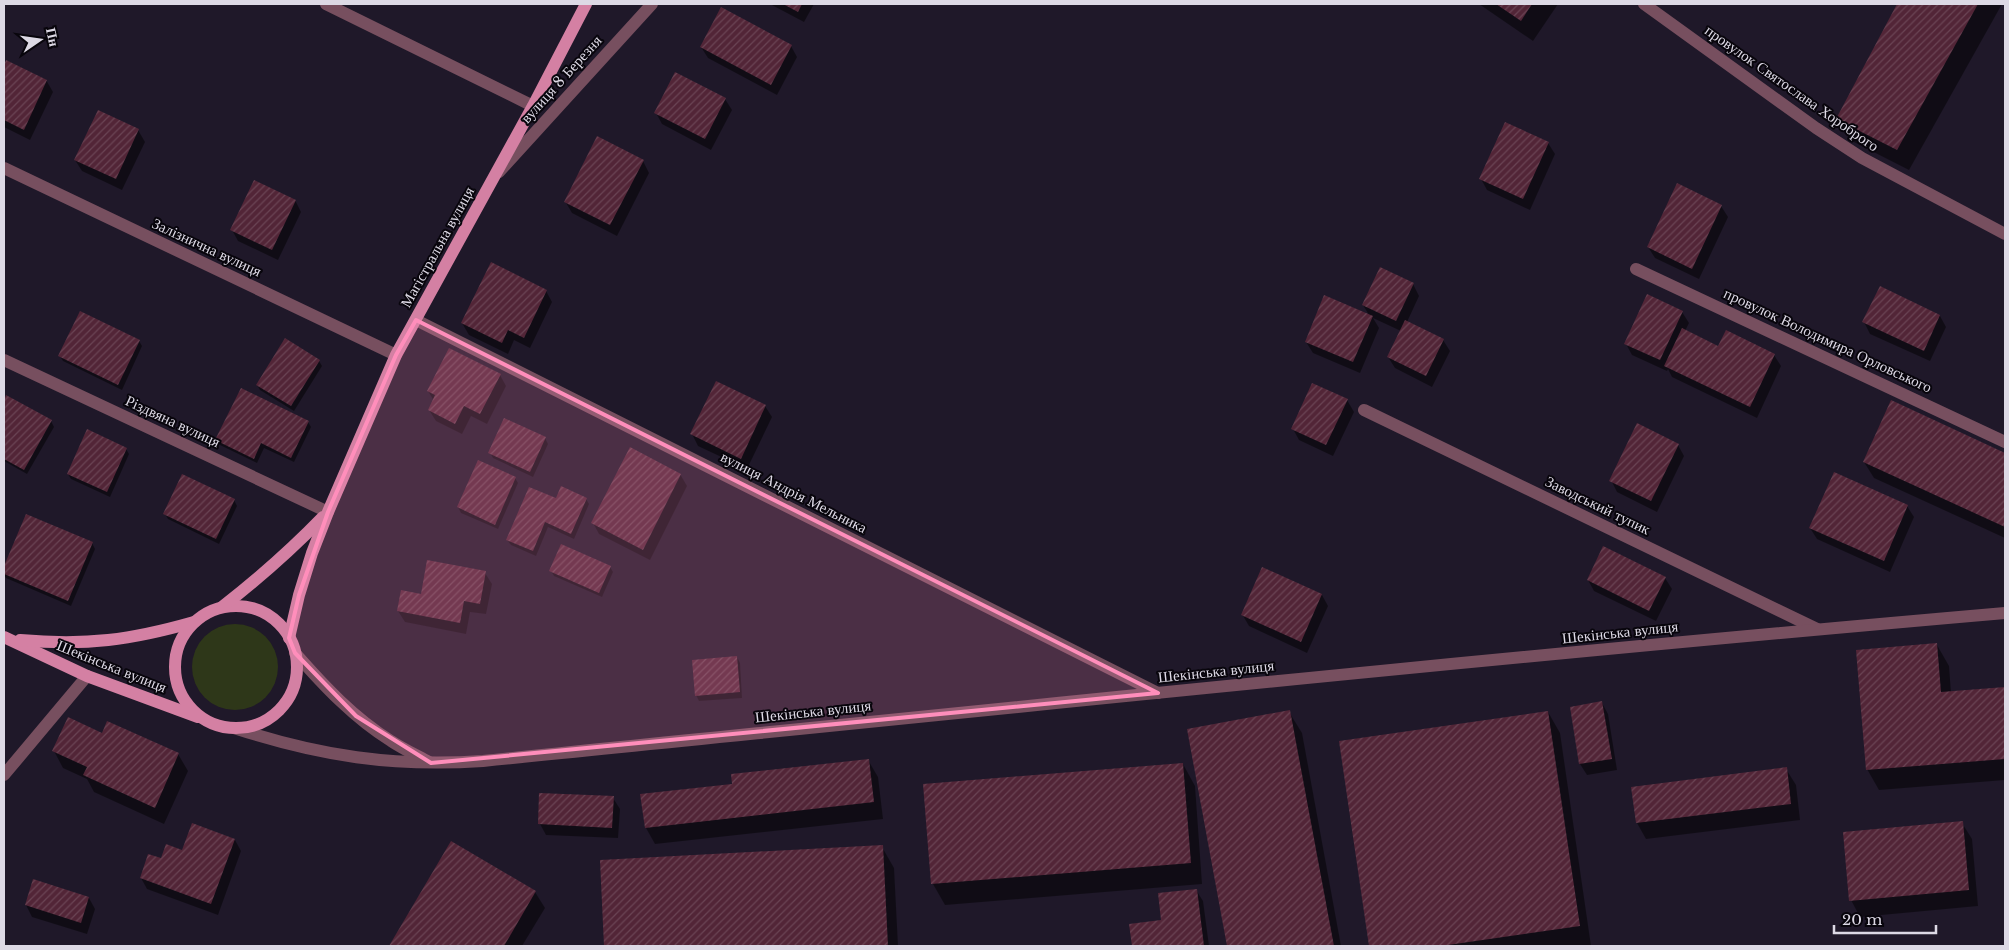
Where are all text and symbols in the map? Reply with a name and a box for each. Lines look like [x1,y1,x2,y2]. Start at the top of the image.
north arrow [15,15,65,65]
street label: провулок Святослава Хороброго [1701,21,1883,155]
text: Пн [42,26,64,48]
street label: вулиця 8 Березня [516,31,606,127]
street label: Магістральна вулиця [396,183,478,311]
street label: Залізнична вулиця [149,213,265,281]
street label: провулок Володимира Орловського [1721,283,1935,397]
street label: Різдвяна вулиця [123,391,224,451]
street label: вулиця Андрія Мельника [718,447,871,537]
street label: Заводський тупик [1543,471,1654,539]
street label: Шекінська вулиця [1561,616,1679,648]
street label: Шекінська вулиця [54,635,170,697]
street label: Шекінська вулиця [1157,655,1275,687]
street label: Шекінська вулиця [754,695,872,727]
scale bar [1834,902,1936,934]
text: 20 m [1842,910,1882,929]

